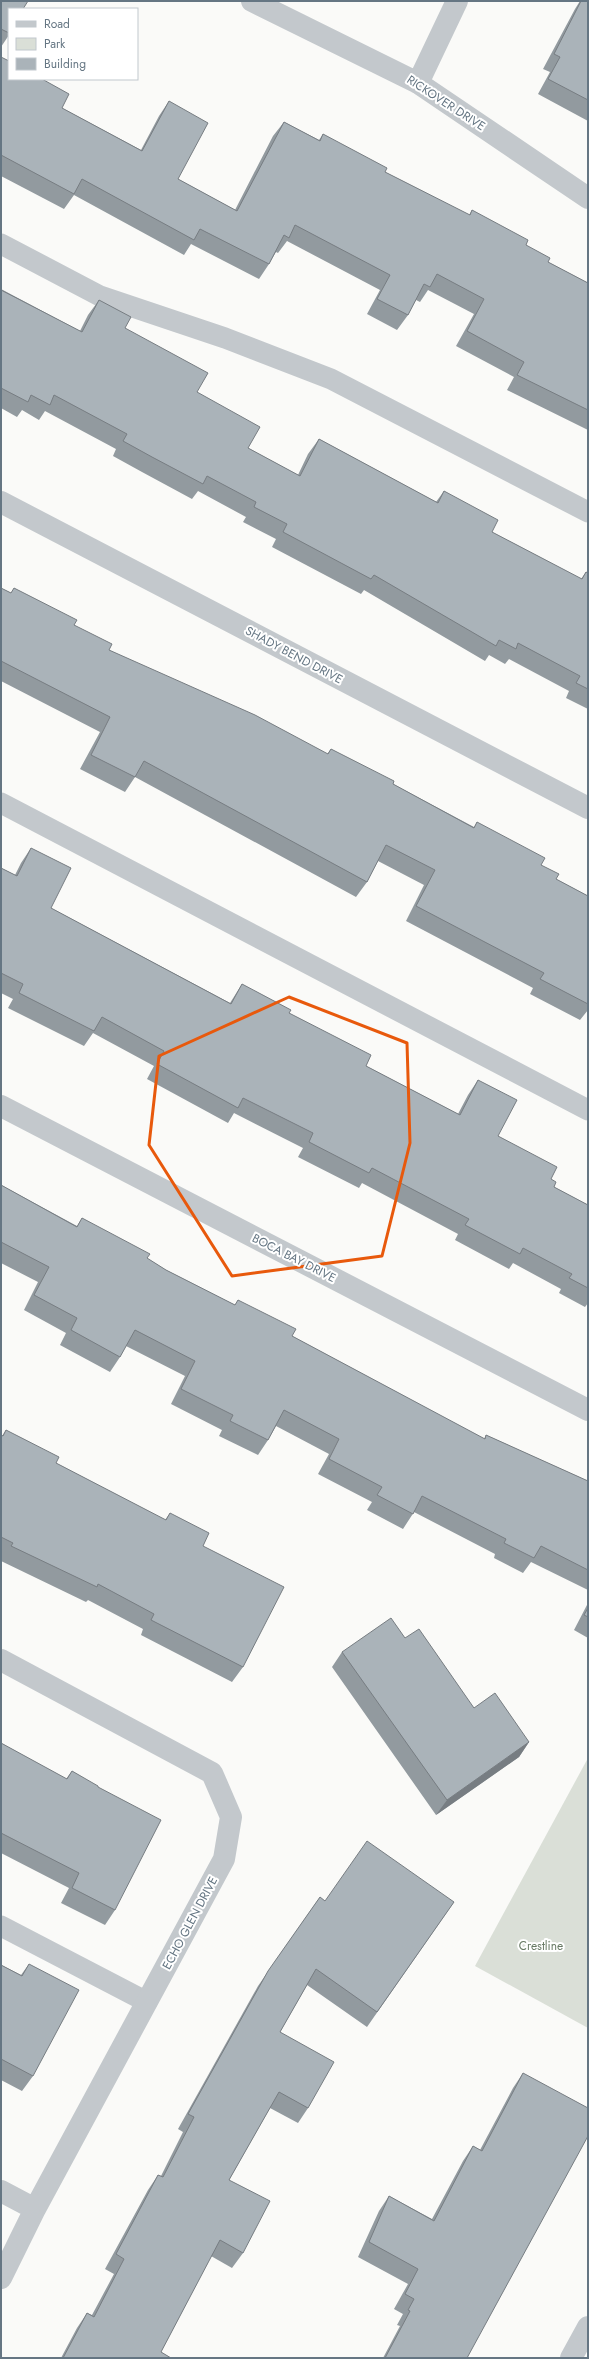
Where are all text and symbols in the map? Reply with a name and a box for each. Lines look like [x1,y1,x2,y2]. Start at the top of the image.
legend [8,8,138,80]
text: Road [44,15,70,33]
text: Park [44,35,66,53]
text: Building [44,55,86,73]
street label: RICKOVER DRIVE [403,71,489,135]
street label: SHADY BEND DRIVE [242,622,346,688]
street label: BOCA BAY DRIVE [249,1229,339,1287]
street label: ECHO GLEN DRIVE [158,1873,222,1973]
park label: Crestline [519,1937,563,1955]

